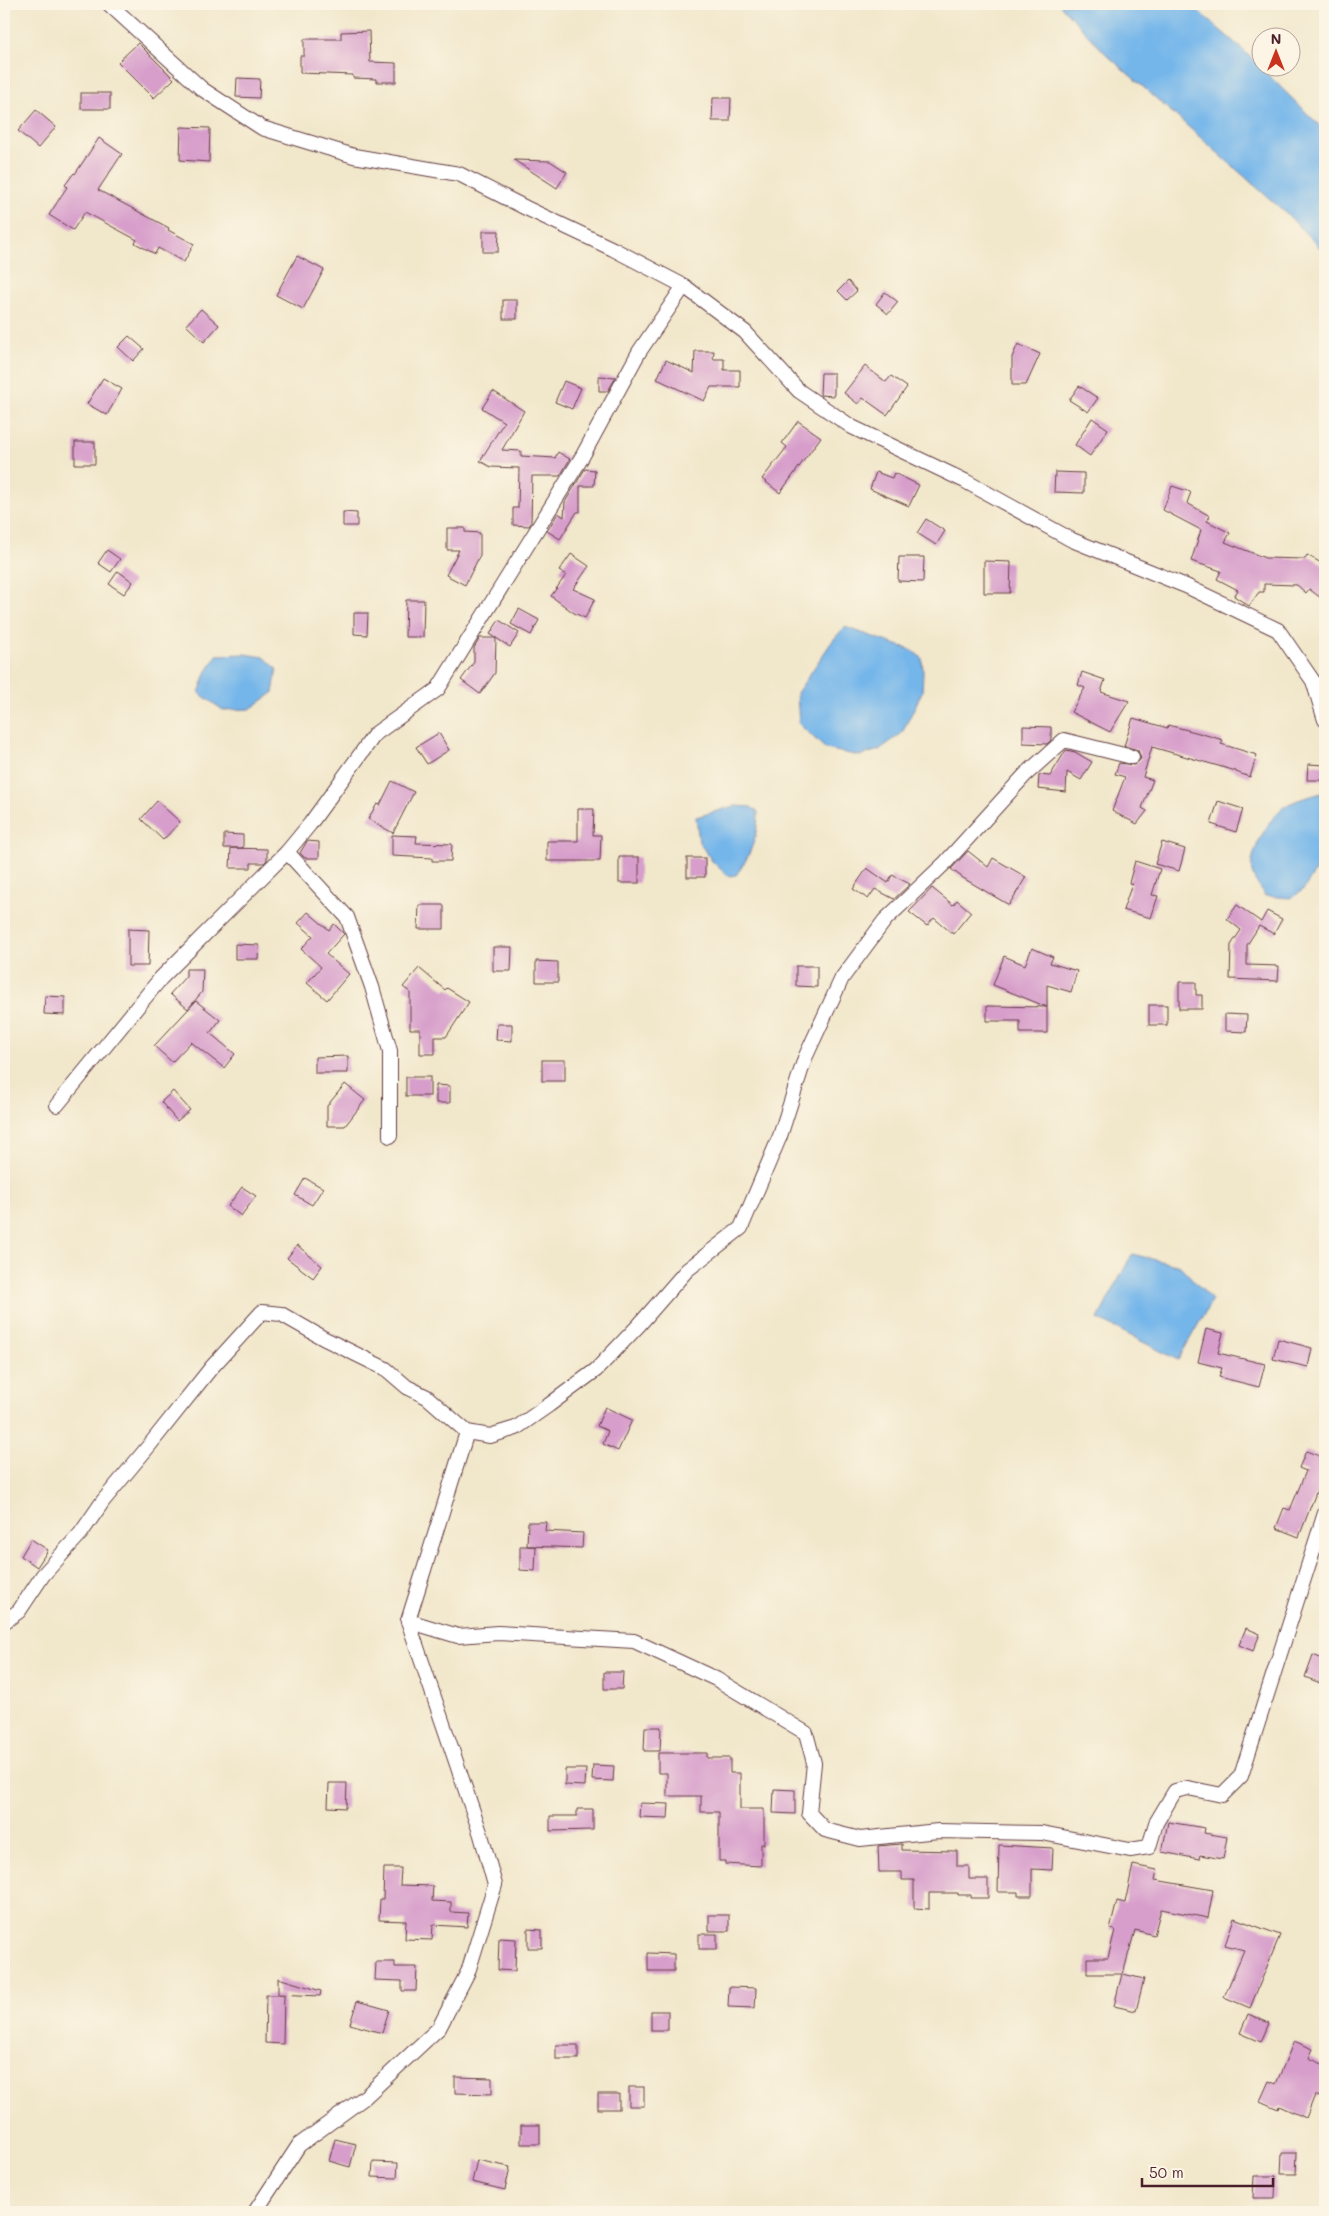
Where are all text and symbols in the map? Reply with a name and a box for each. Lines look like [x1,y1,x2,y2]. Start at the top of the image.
north arrow [1252,28,1302,78]
text: N [1271,29,1281,48]
scale bar [1142,2156,1273,2188]
text: 50 m [1149,2162,1184,2182]

